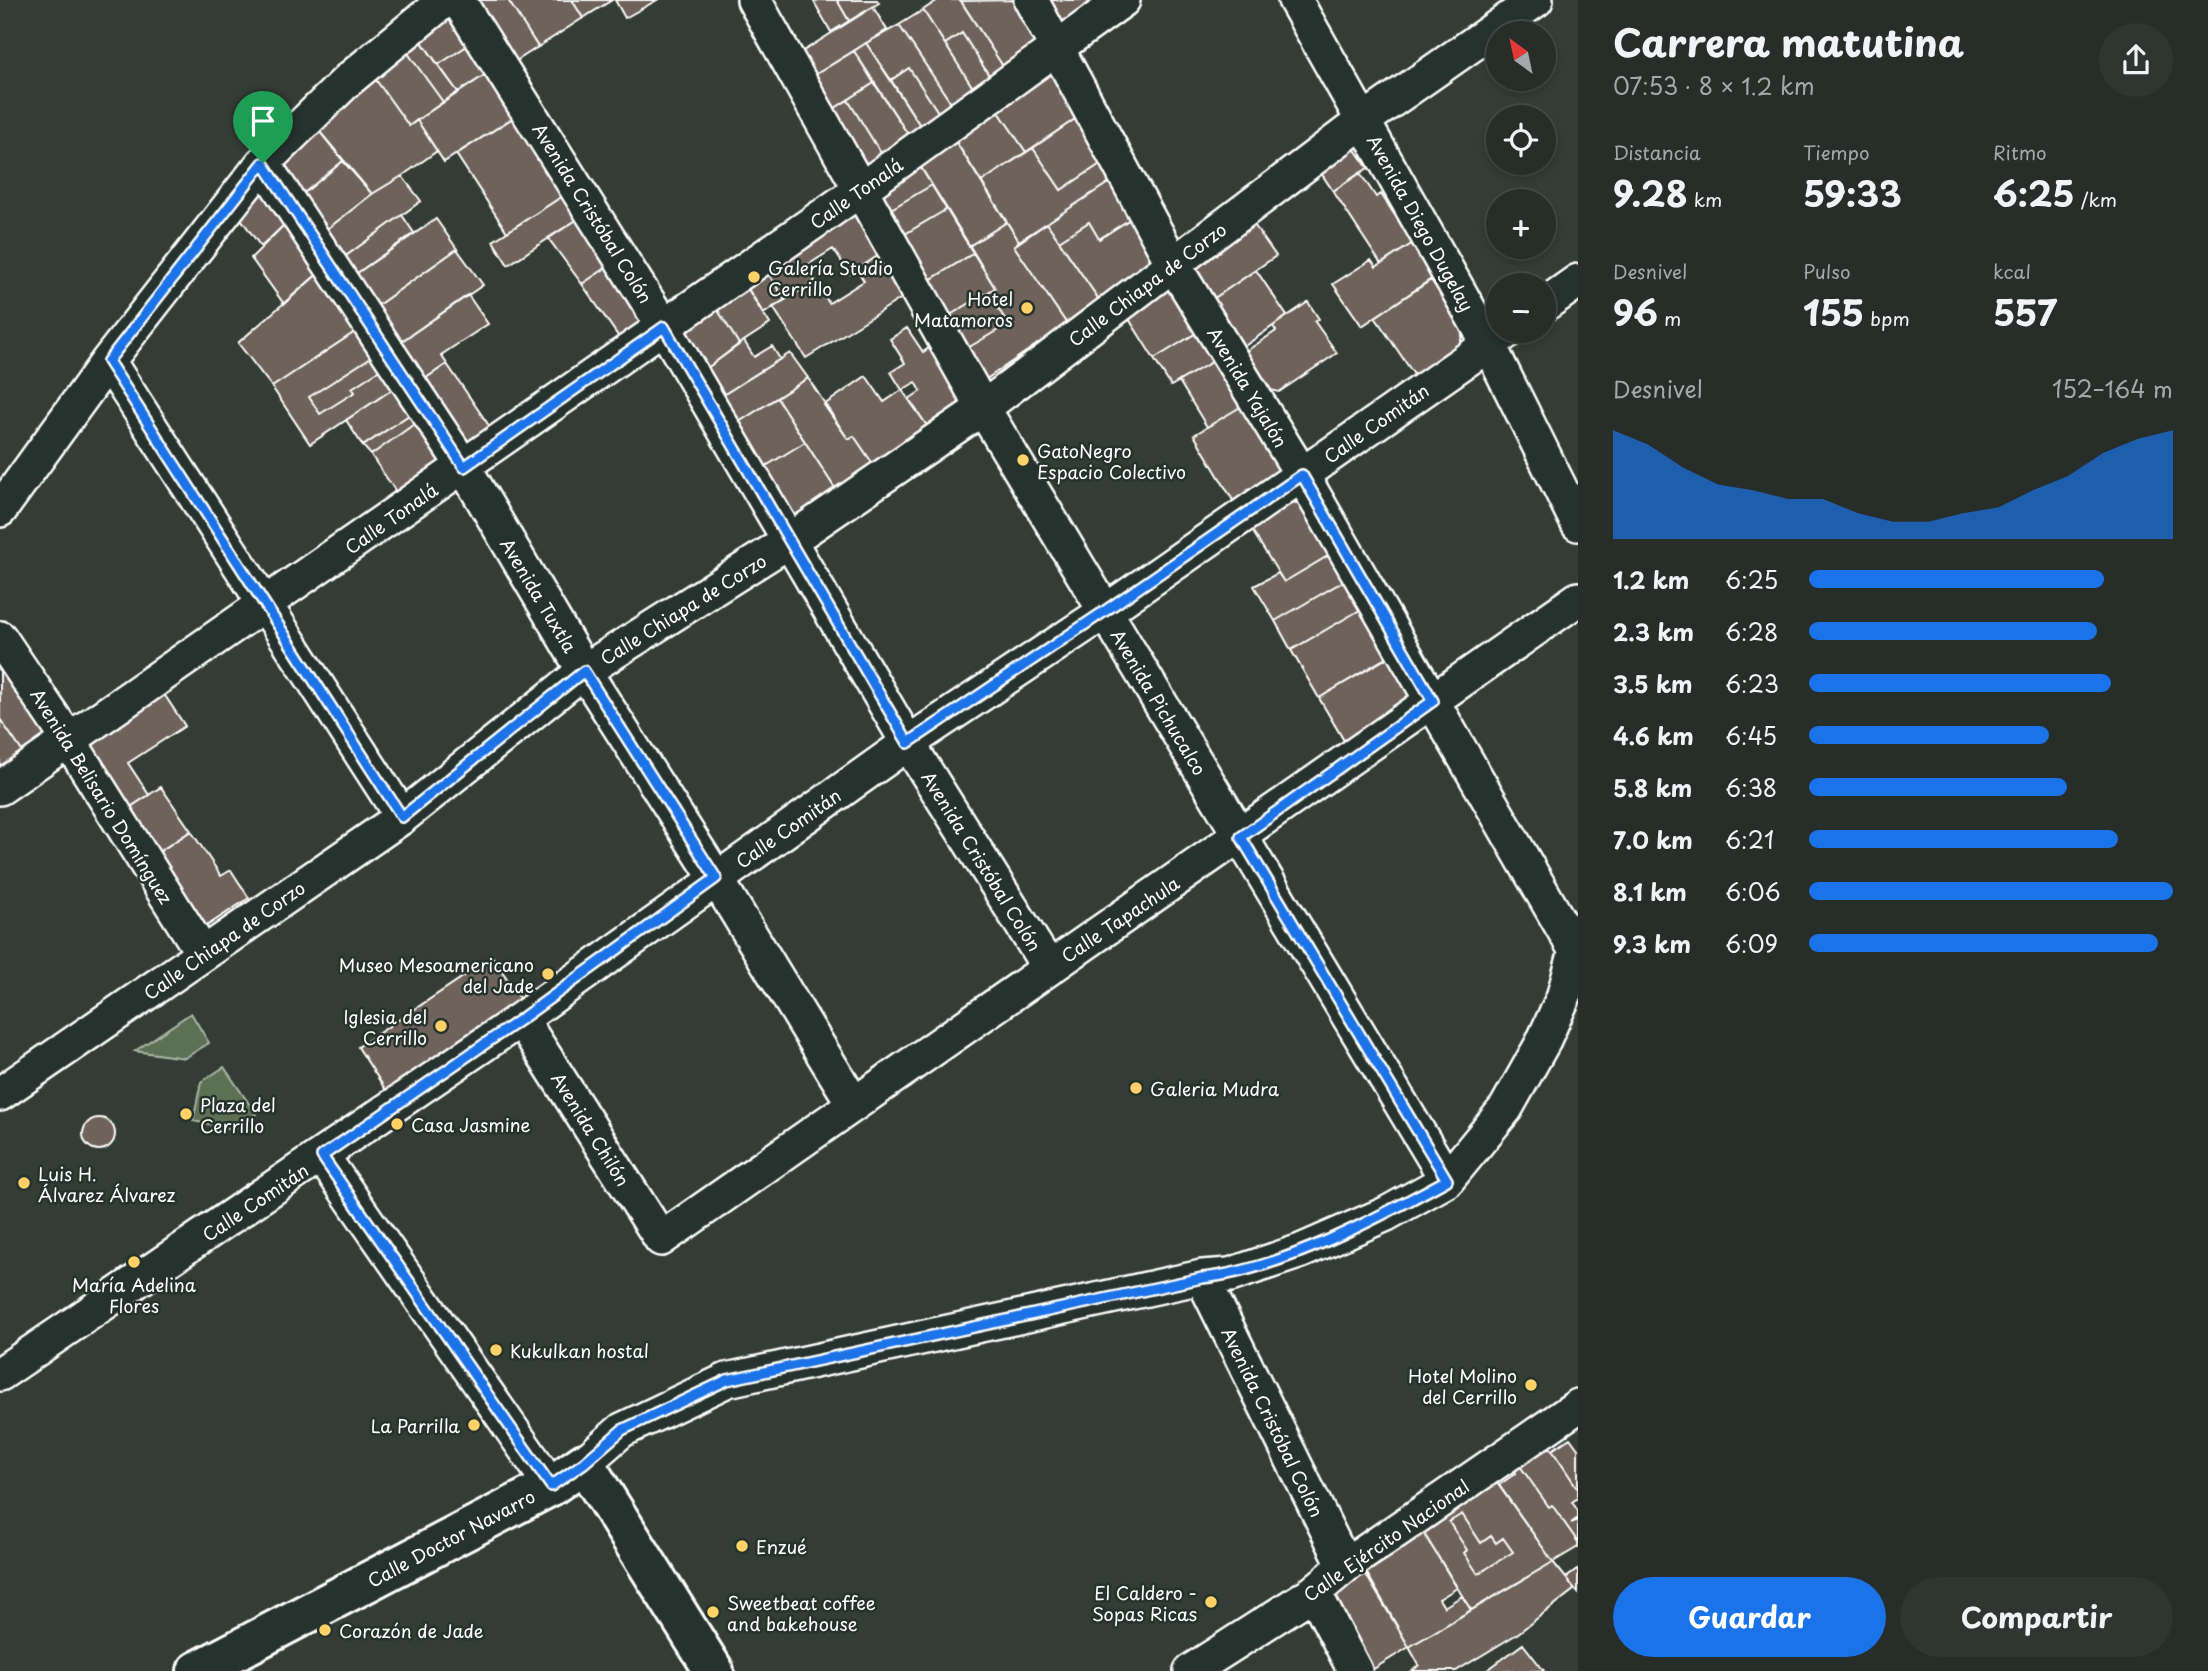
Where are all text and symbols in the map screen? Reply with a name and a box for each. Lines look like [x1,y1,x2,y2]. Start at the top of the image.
text: Carrera matutina [1613,13,1964,70]
north arrow [1486,21,1556,91]
map controls [1486,21,1556,343]
button: share [2099,23,2173,97]
text: 07:53 · 8 × 1.2 km [1613,68,1815,103]
pin [233,91,293,163]
icon: arrive [244,102,282,140]
button: locate [1486,105,1556,175]
street label: Avenida Cristóbal Colón [526,118,660,308]
street label: Avenida Diego Dugelay [1361,130,1481,316]
text: Distancia [1613,138,1701,166]
text: Tiempo [1803,138,1870,166]
text: Ritmo [1993,138,2047,166]
street label: Calle Tonalá [804,151,909,235]
text: 9.28 [1613,166,1688,219]
text: 59:33 [1803,166,1902,219]
text: 6:25 [1993,166,2075,219]
text: km [1688,185,1722,213]
text: /km [2075,185,2117,213]
button: + [1486,189,1556,259]
street label: Calle Chiapa de Corzo [1062,216,1232,352]
place label: Galería Studio Cerrillo [768,254,893,302]
text: Desnivel [1613,257,1687,285]
text: Pulso [1803,257,1851,285]
text: kcal [1993,257,2031,285]
marker: Galería Studio Cerrillo [746,269,762,285]
button: − [1486,273,1556,343]
place label: Hotel Matamoros [914,285,1013,333]
text: 96 [1613,285,1658,338]
text: 155 [1803,285,1864,338]
text: 557 [1993,285,2057,338]
marker: Hotel Matamoros [1019,300,1035,316]
text: m [1658,304,1681,332]
text: bpm [1864,304,1910,332]
street label: Avenida Yajalón [1201,322,1295,452]
text: Desnivel [1613,371,1703,406]
text: 152–164 m [2052,371,2173,406]
street label: Calle Comitán [1318,377,1434,469]
place label: GatoNegro Espacio Colectivo [1037,437,1186,485]
marker: GatoNegro Espacio Colectivo [1015,452,1031,468]
street label: Calle Tonalá [339,476,444,560]
street label: Avenida Tuxtla [494,533,584,658]
street label: Calle Chiapa de Corzo [595,547,771,671]
text: 1.2 km [1613,562,1689,597]
text: 6:25 [1725,562,1778,597]
text: 2.3 km [1613,614,1694,649]
text: 6:28 [1725,614,1778,649]
street label: Avenida Pichucalco [1105,624,1213,780]
text: 3.5 km [1613,666,1693,701]
text: 6:23 [1725,666,1779,701]
street label: Avenida Belisario Domínguez [24,683,180,909]
text: 4.6 km [1613,718,1694,753]
text: 6:45 [1725,718,1777,753]
street label: Avenida Cristóbal Colón [915,766,1049,956]
text: 5.8 km [1613,770,1692,805]
text: 6:38 [1725,770,1777,805]
street label: Calle Comitán [730,782,846,874]
text: 7.0 km [1613,822,1693,857]
text: 6:21 [1725,822,1774,857]
street label: Calle Tapachula [1055,869,1185,969]
street label: Calle Chiapa de Corzo [138,874,310,1006]
text: 8.1 km [1613,874,1687,909]
text: 6:06 [1725,874,1781,909]
text: 9.3 km [1613,926,1691,961]
text: 6:09 [1725,926,1778,961]
place label: Museo Mesoamericano del Jade [339,951,534,999]
marker: Museo Mesoamericano del Jade [540,966,556,982]
place label: Iglesia del Cerrillo [344,1003,427,1051]
marker: Iglesia del Cerrillo [433,1018,449,1034]
street label: Avenida Chilón [545,1067,637,1191]
place label: Galeria Mudra [1150,1075,1280,1102]
marker: Galeria Mudra [1128,1080,1144,1096]
place label: Plaza del Cerrillo [200,1091,276,1139]
marker: Plaza del Cerrillo [178,1106,194,1122]
place label: Casa Jasmine [411,1111,531,1138]
marker: Casa Jasmine [389,1116,405,1132]
street label: Calle Comitán [196,1156,314,1248]
place label: Luis H. Álvarez Álvarez [38,1160,176,1208]
marker: Luis H. Álvarez Álvarez [16,1175,32,1191]
marker: María Adelina Flores [126,1254,142,1270]
place label: María Adelina Flores [72,1271,197,1319]
street label: Avenida Cristóbal Colón [1215,1323,1331,1521]
place label: Kukulkan hostal [510,1337,649,1364]
marker: Kukulkan hostal [488,1342,504,1358]
place label: Hotel Molino del Cerrillo [1408,1362,1517,1410]
marker: Hotel Molino del Cerrillo [1523,1377,1539,1393]
place label: La Parrilla [371,1412,460,1439]
marker: La Parrilla [466,1417,482,1433]
street label: Calle Ejército Nacional [1297,1472,1475,1608]
street label: Calle Doctor Navarro [362,1482,540,1594]
place label: Enzué [756,1533,807,1560]
marker: Enzué [734,1538,750,1554]
button: Guardar [1613,1577,1886,1657]
button: Compartir [1900,1577,2173,1657]
place label: El Caldero - Sopas Ricas [1092,1579,1197,1627]
place label: Sweetbeat coffee and bakehouse [727,1589,876,1637]
marker: El Caldero - Sopas Ricas [1203,1594,1219,1610]
marker: Sweetbeat coffee and bakehouse [705,1604,721,1620]
place label: Corazón de Jade [339,1617,484,1644]
marker: Corazón de Jade [317,1622,333,1638]

